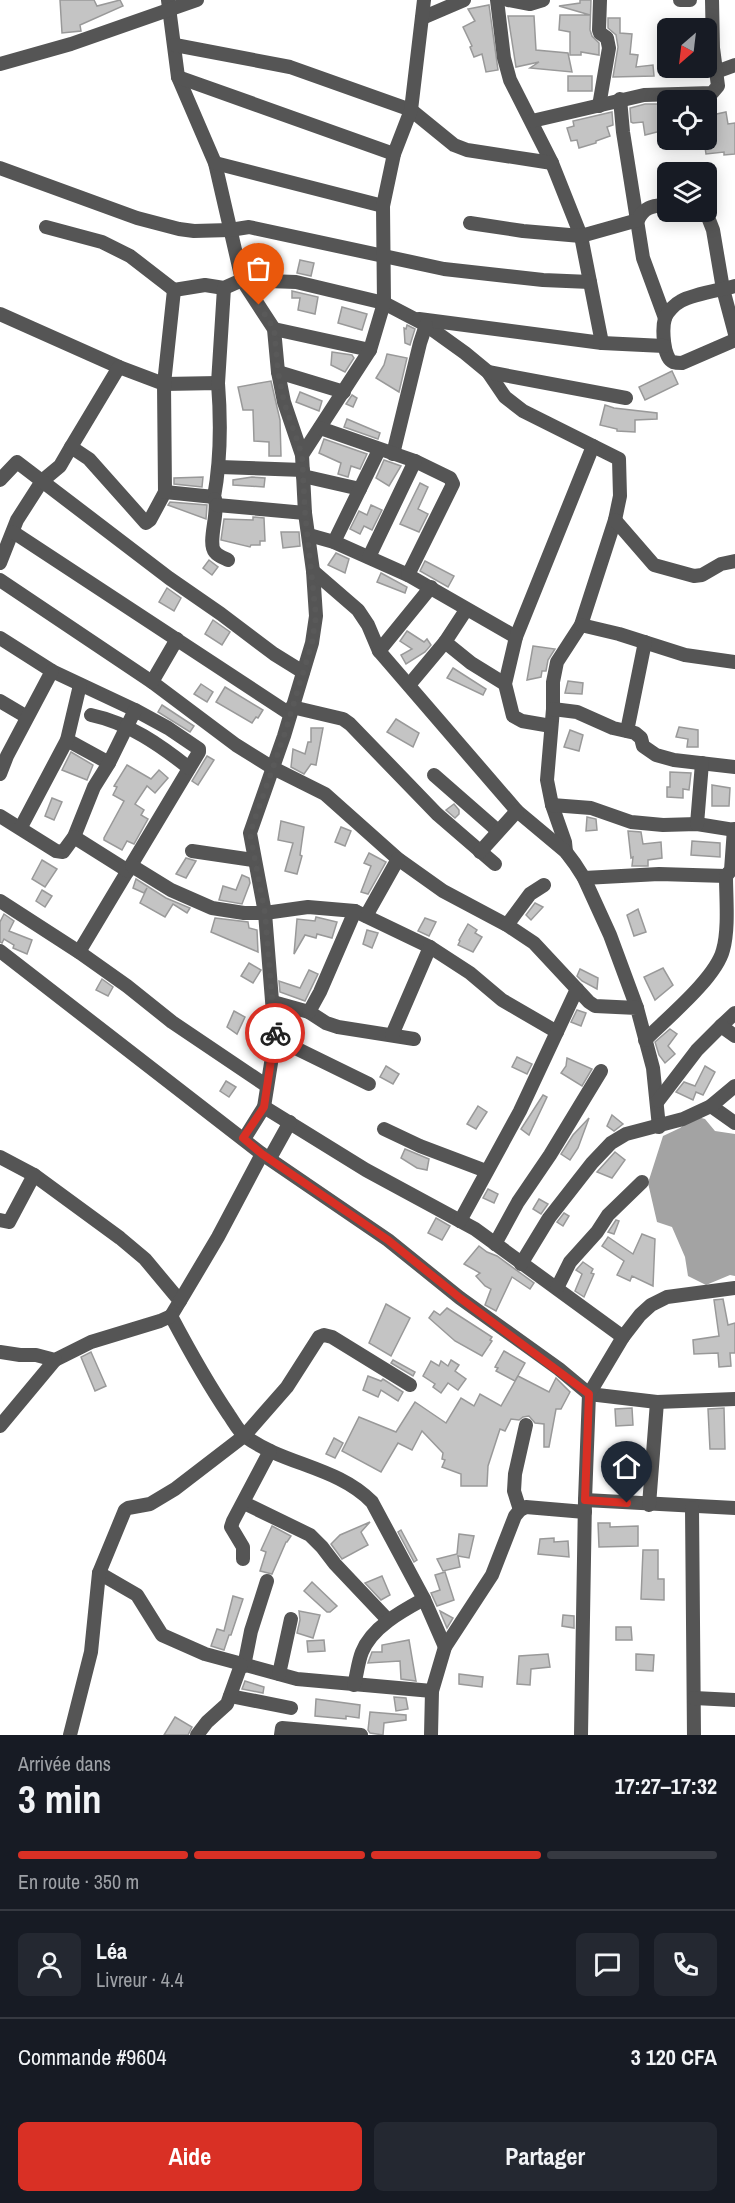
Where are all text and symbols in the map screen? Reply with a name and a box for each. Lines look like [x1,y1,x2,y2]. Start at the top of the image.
north arrow [657,18,717,78]
map controls [657,18,717,222]
button: locate [657,90,717,150]
button: layers [657,162,717,222]
pin [233,243,284,305]
icon: bag [242,252,275,285]
courier [245,1003,305,1063]
icon: bike [259,1017,292,1050]
pin [601,1441,652,1503]
icon: home [610,1450,643,1483]
text: Arrivée dans [18,1750,111,1777]
text: 17:27–17:32 [615,1771,717,1801]
text: 3 min [18,1773,102,1825]
text: En route · 350 m [18,1868,139,1895]
button: person [18,1933,81,1996]
button: chat [576,1933,639,1996]
button: phone [654,1933,717,1996]
text: Léa [96,1936,127,1966]
text: Livreur · 4.4 [96,1966,184,1993]
text: Commande #9604 [18,2042,166,2072]
text: 3 120 CFA [631,2042,717,2072]
button: Aide [18,2122,362,2191]
button: Partager [374,2122,717,2191]

